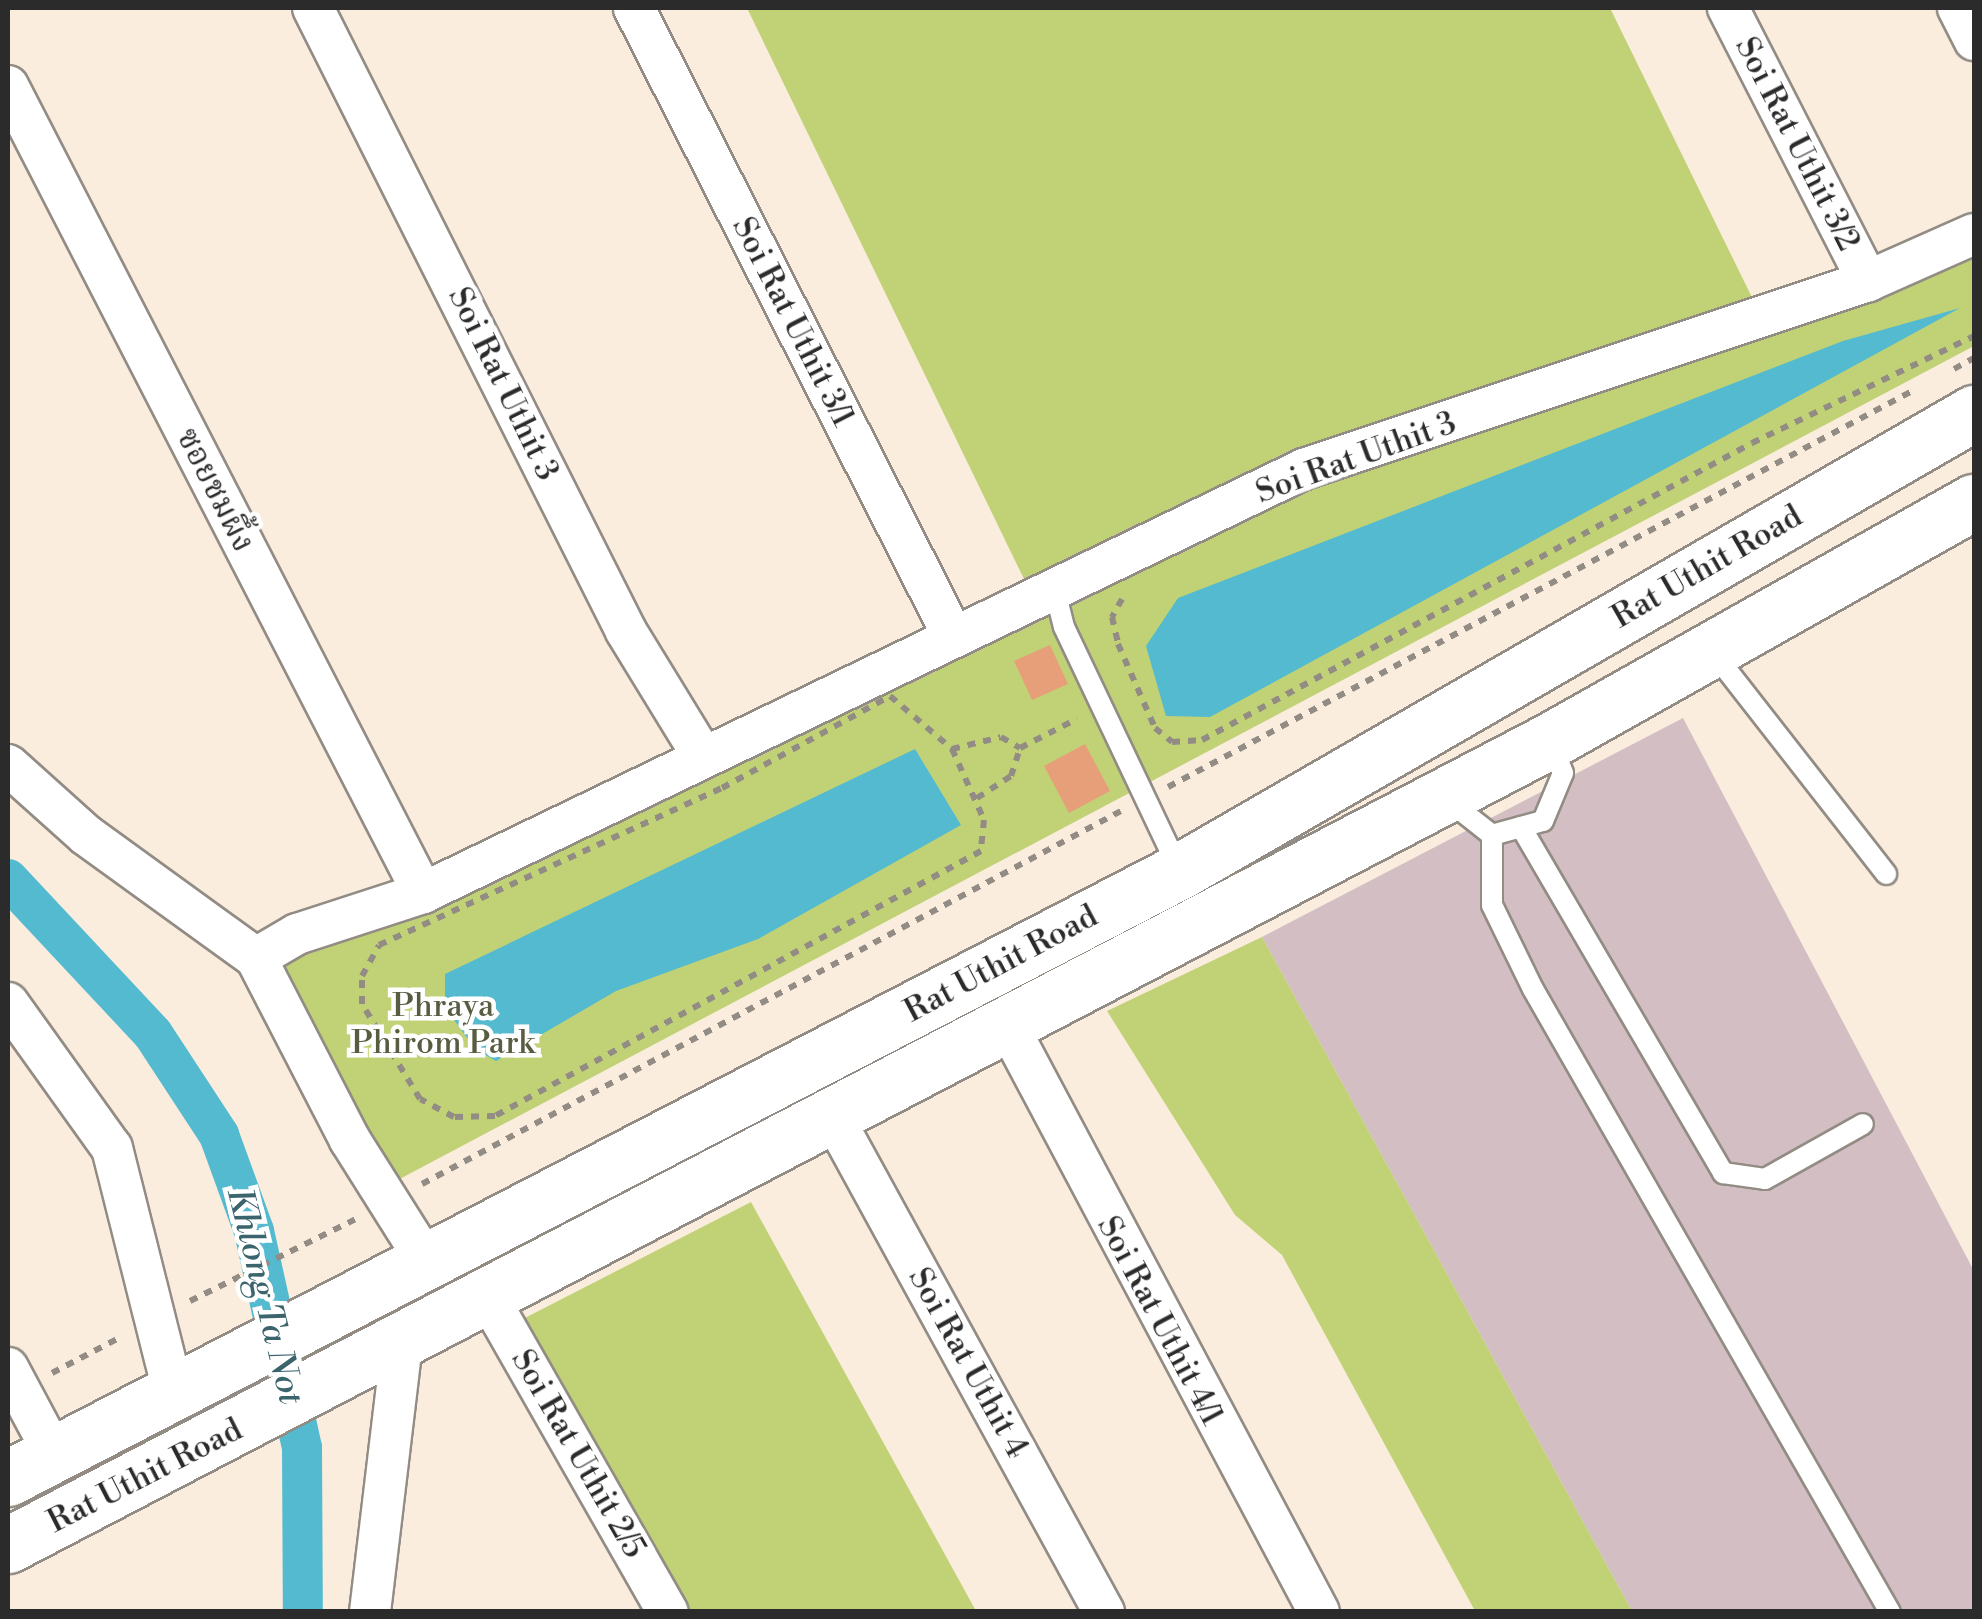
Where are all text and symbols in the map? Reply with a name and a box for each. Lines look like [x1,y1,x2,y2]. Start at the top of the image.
street label: Soi Rat Uthit 3/2 [1727,31,1867,257]
street label: Soi Rat Uthit 3/1 [724,211,862,433]
street label: Soi Rat Uthit 3 [440,281,566,487]
street label: Soi Rat Uthit 3 [1251,404,1461,512]
street label: ซอยชมผึ้ง [168,422,262,558]
street label: Rat Uthit Road [1605,497,1809,637]
street label: Rat Uthit Road [898,897,1104,1031]
park label: Phraya Phirom Park [351,988,535,1063]
water label: Khlong Ta Not [217,1183,311,1409]
street label: Soi Rat Uthit 4/1 [1089,1210,1231,1432]
street label: Soi Rat Uthit 4 [900,1261,1036,1465]
street label: Soi Rat Uthit 2/5 [503,1343,653,1565]
street label: Rat Uthit Road [41,1411,249,1541]

